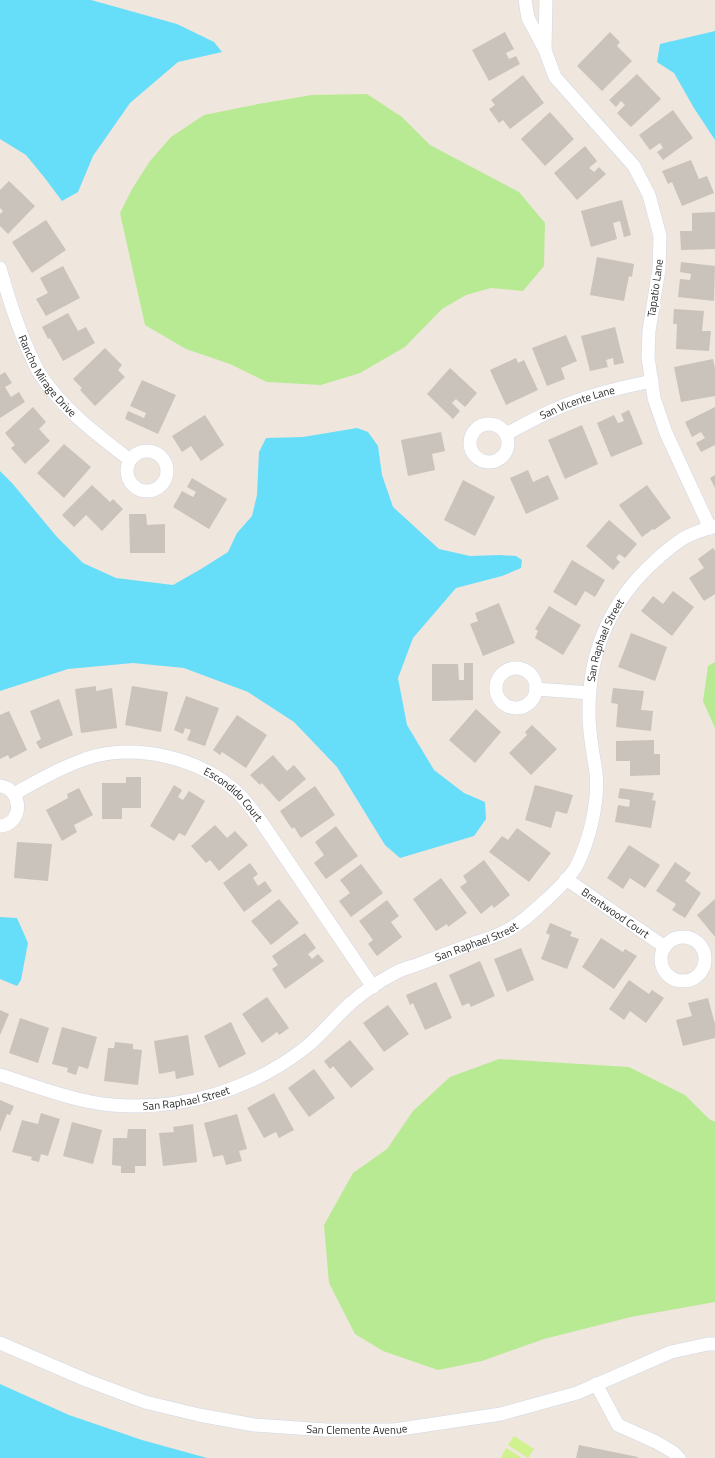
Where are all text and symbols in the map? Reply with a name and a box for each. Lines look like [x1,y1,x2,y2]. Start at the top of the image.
street label: Tapatio Lane [643,258,667,318]
street label: Rancho Mirage Drive [15,332,80,421]
street label: San Vicente Lane [537,382,617,423]
street label: San Raphael Street [583,595,628,683]
street label: Escondido Court [201,763,266,825]
street label: Brentwood Court [578,884,653,942]
street label: San Raphael Street [432,918,521,965]
street label: San Raphael Street [142,1082,232,1114]
street label: San Clemente Avenue [306,1420,409,1438]

